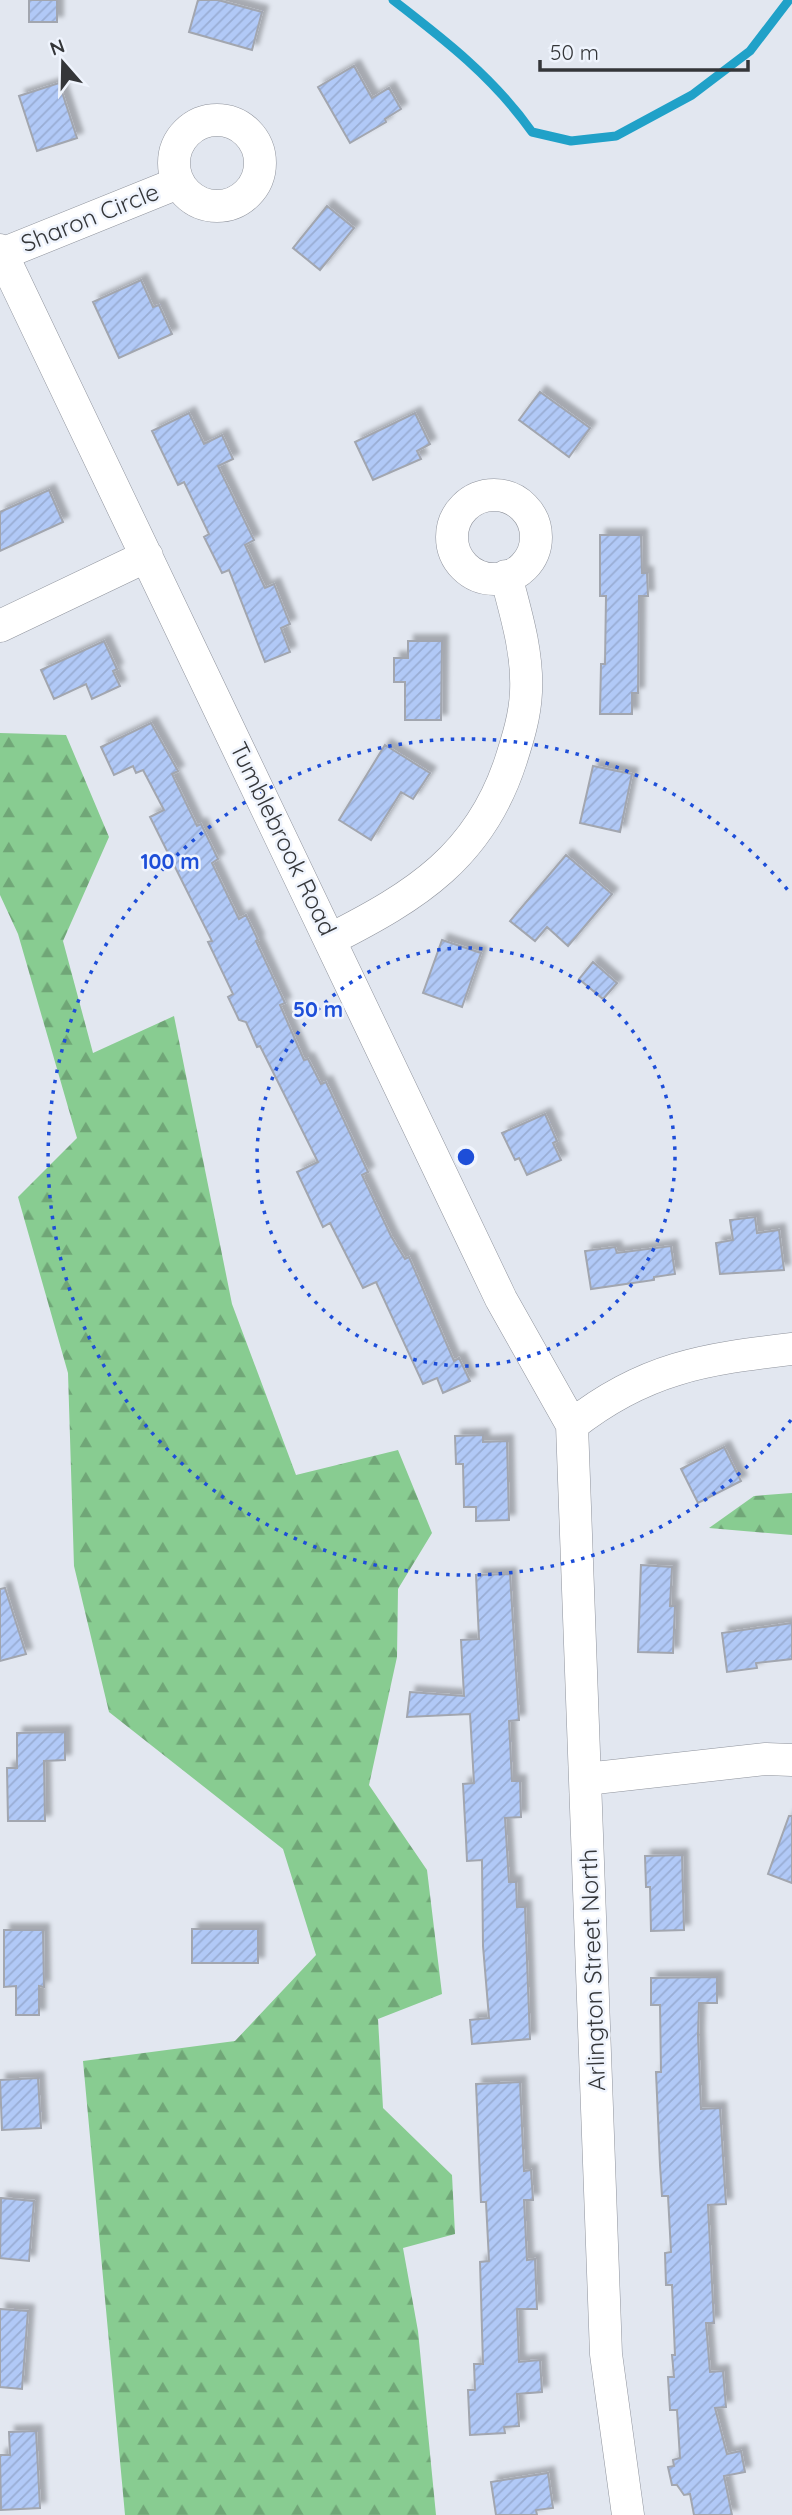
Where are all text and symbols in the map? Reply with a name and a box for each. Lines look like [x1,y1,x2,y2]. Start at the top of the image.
north arrow [28,28,98,98]
scale bar [540,28,748,72]
text: N [47,33,68,61]
text: 50 m [550,39,599,65]
street label: Sharon Circle [16,176,163,258]
street label: Tumblebrook Road [224,737,344,940]
text: 100 m [140,848,200,874]
text: 50 m [293,996,343,1022]
centre of rings [454,1145,478,1169]
street label: Arlington Street North [573,1848,611,2092]

